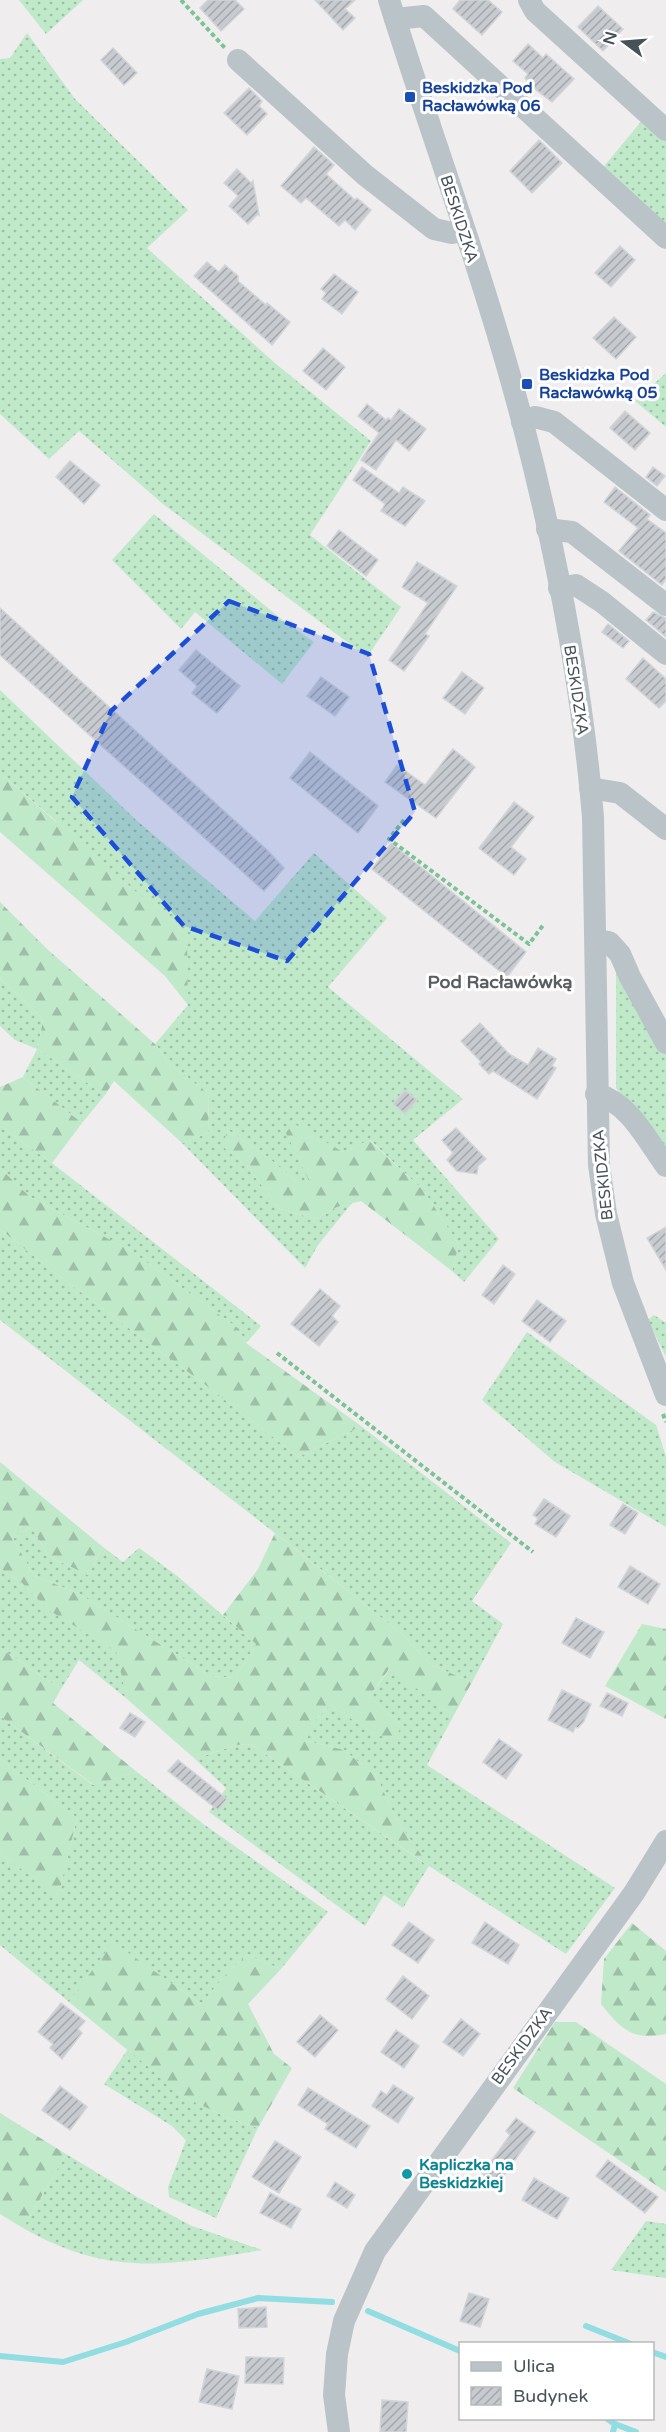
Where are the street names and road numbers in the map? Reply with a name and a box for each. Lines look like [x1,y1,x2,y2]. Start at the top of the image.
street label: BESKIDZKA [435,173,483,265]
street label: BESKIDZKA [559,643,593,737]
street label: BESKIDZKA [588,1129,618,1221]
street label: BESKIDZKA [487,2003,557,2089]

